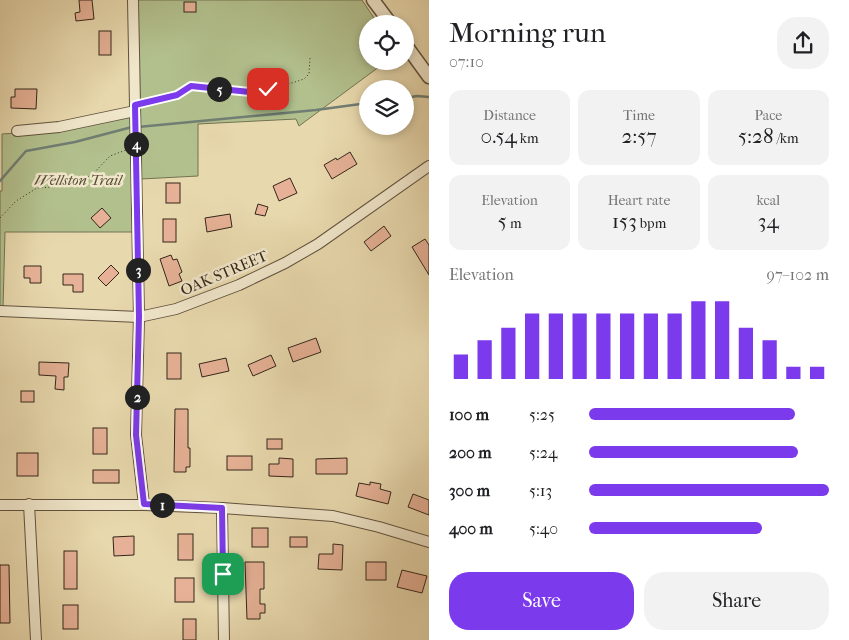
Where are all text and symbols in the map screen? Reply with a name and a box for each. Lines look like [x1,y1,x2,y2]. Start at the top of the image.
map controls [359,15,414,135]
button: locate [359,15,414,70]
text: Morning run [449,16,606,49]
button: share [777,17,829,69]
text: 07:10 [449,52,484,71]
pin [247,68,289,110]
icon: check [254,75,282,103]
pin: 5 [206,76,232,102]
button: layers [359,80,414,135]
text: 5 [216,81,223,98]
text: Distance [483,107,536,124]
text: Time [623,107,655,124]
text: Pace [754,107,782,124]
text: 0.54 [481,124,517,148]
text: 2:57 [621,124,657,148]
text: 5:28 [738,124,773,148]
text: km [517,130,539,147]
text: /km [773,130,799,147]
pin: 4 [124,132,148,156]
text: 4 [132,136,141,153]
park label: Wellston Trail [34,171,124,189]
text: Elevation [481,192,538,209]
text: Heart rate [608,192,670,209]
text: kcal [757,192,780,209]
text: 5 [498,209,507,233]
text: 153 [612,209,637,233]
text: 34 [758,209,779,233]
text: m [507,215,522,232]
text: bpm [637,215,666,232]
street label: OAK STREET [178,246,271,299]
pin: 3 [126,258,150,282]
text: 3 [136,262,141,279]
text: Elevation [449,265,514,284]
text: 97–102 m [767,265,829,284]
pin: 2 [124,384,150,410]
text: 2 [134,389,141,406]
text: 100 m [449,405,489,424]
text: 5:25 [529,405,555,424]
text: 200 m [449,443,492,462]
text: 5:24 [529,443,557,462]
text: 300 m [449,481,490,500]
text: 5:13 [529,481,552,500]
pin: 1 [150,492,174,518]
text: 1 [160,497,165,514]
text: 400 m [449,519,493,538]
text: 5:40 [529,519,558,538]
pin [202,553,244,595]
icon: arrive [209,560,237,588]
button: Save [449,572,634,630]
button: Share [644,572,829,630]

